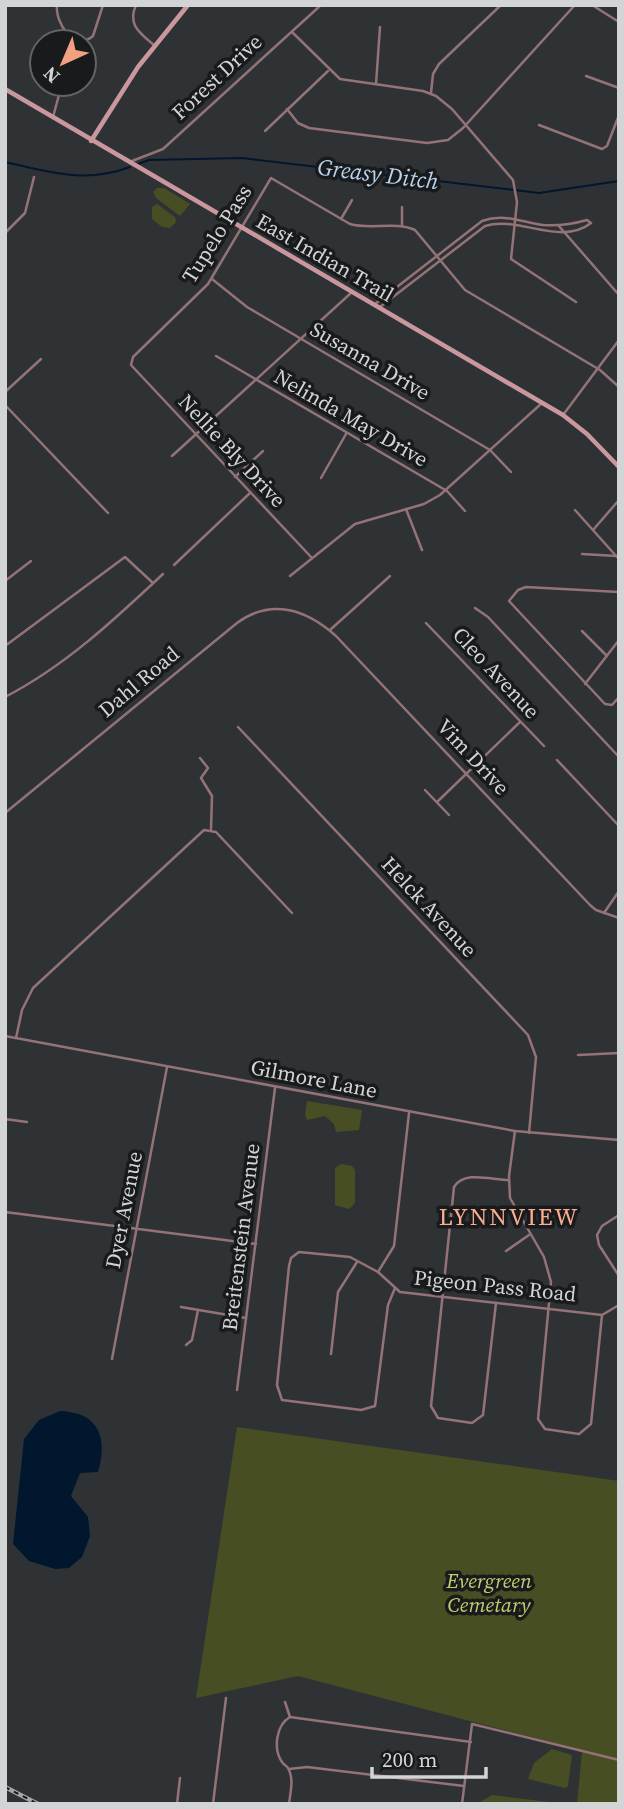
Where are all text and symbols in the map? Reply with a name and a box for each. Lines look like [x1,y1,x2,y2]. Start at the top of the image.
street label: Forest Drive [165,27,268,126]
north arrow [28,28,98,98]
text: N [37,61,65,89]
water label: Greasy Ditch [316,151,441,197]
street label: Tupelo Pass [175,179,258,288]
street label: East Indian Trail [251,206,399,309]
street label: Susanna Drive [305,314,436,407]
street label: Nelinda May Drive [269,362,434,473]
street label: Nellie Bly Drive [172,388,293,514]
street label: Cleo Avenue [446,621,546,725]
street label: Dahl Road [92,639,185,724]
street label: Vim Drive [431,712,516,801]
street label: Helck Avenue [375,850,484,963]
street label: Gilmore Lane [248,1052,380,1105]
street label: Breitenstein Avenue [215,1142,266,1332]
street label: Dyer Avenue [98,1149,149,1271]
district label: LYNNVIEW [439,1200,579,1233]
street label: Pigeon Pass Road [412,1263,578,1308]
park label: Evergreen Cemetary [445,1566,532,1619]
scale bar [372,1736,486,1780]
text: 200 m [382,1745,437,1774]

